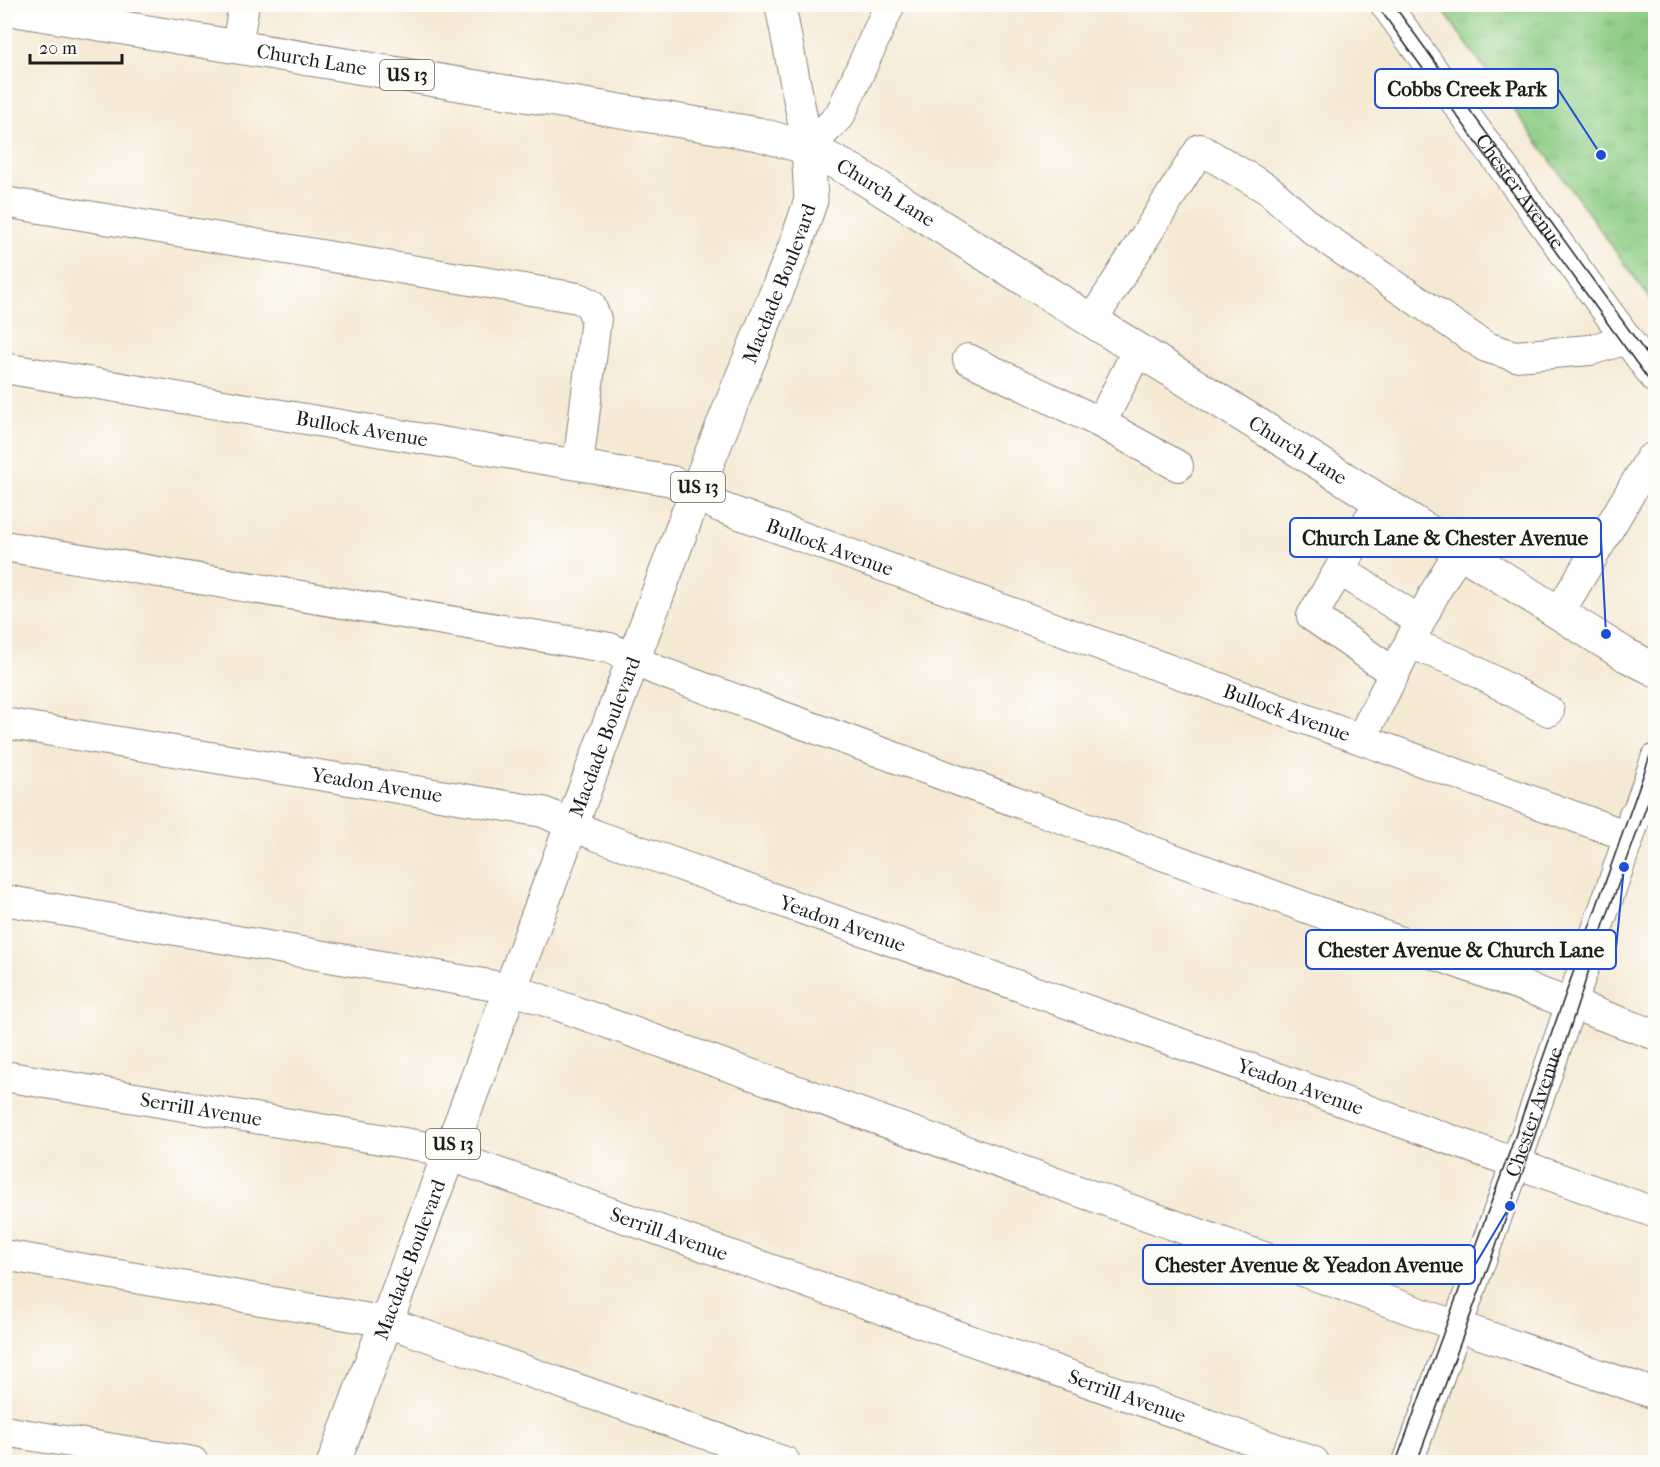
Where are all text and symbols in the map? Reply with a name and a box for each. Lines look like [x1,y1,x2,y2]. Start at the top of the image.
scale bar [30,27,122,65]
text: 20 m [39,38,77,59]
street label: Church Lane [255,39,369,80]
road number: US 13 [380,60,434,90]
callout: Cobbs Creek Park [1375,69,1558,108]
text: Cobbs Creek Park [1387,77,1548,101]
street label: Chester Avenue [1471,130,1569,254]
street label: Church Lane [833,154,939,232]
street label: Macdade Boulevard [738,200,821,367]
street label: Bullock Avenue [294,407,430,452]
street label: Church Lane [1244,411,1351,490]
road number: US 13 [671,472,725,502]
street label: Bullock Avenue [763,514,896,581]
callout: Church Lane & Chester Avenue [1290,518,1601,557]
text: Church Lane & Chester Avenue [1302,526,1589,550]
street label: Macdade Boulevard [565,653,646,820]
street label: Bullock Avenue [1220,679,1353,746]
street label: Yeadon Avenue [309,763,444,807]
street label: Yeadon Avenue [775,890,909,957]
callout: Chester Avenue & Church Lane [1306,930,1616,969]
text: Chester Avenue & Church Lane [1318,938,1605,962]
street label: Chester Avenue [1501,1044,1567,1180]
street label: Yeadon Avenue [1233,1053,1367,1120]
street label: Serrill Avenue [139,1088,264,1131]
road number: US 13 [426,1129,480,1159]
street label: Macdade Boulevard [370,1175,451,1343]
street label: Serrill Avenue [607,1203,731,1265]
callout: Chester Avenue & Yeadon Avenue [1143,1245,1475,1284]
text: Chester Avenue & Yeadon Avenue [1155,1253,1464,1277]
street label: Serrill Avenue [1065,1365,1189,1428]

